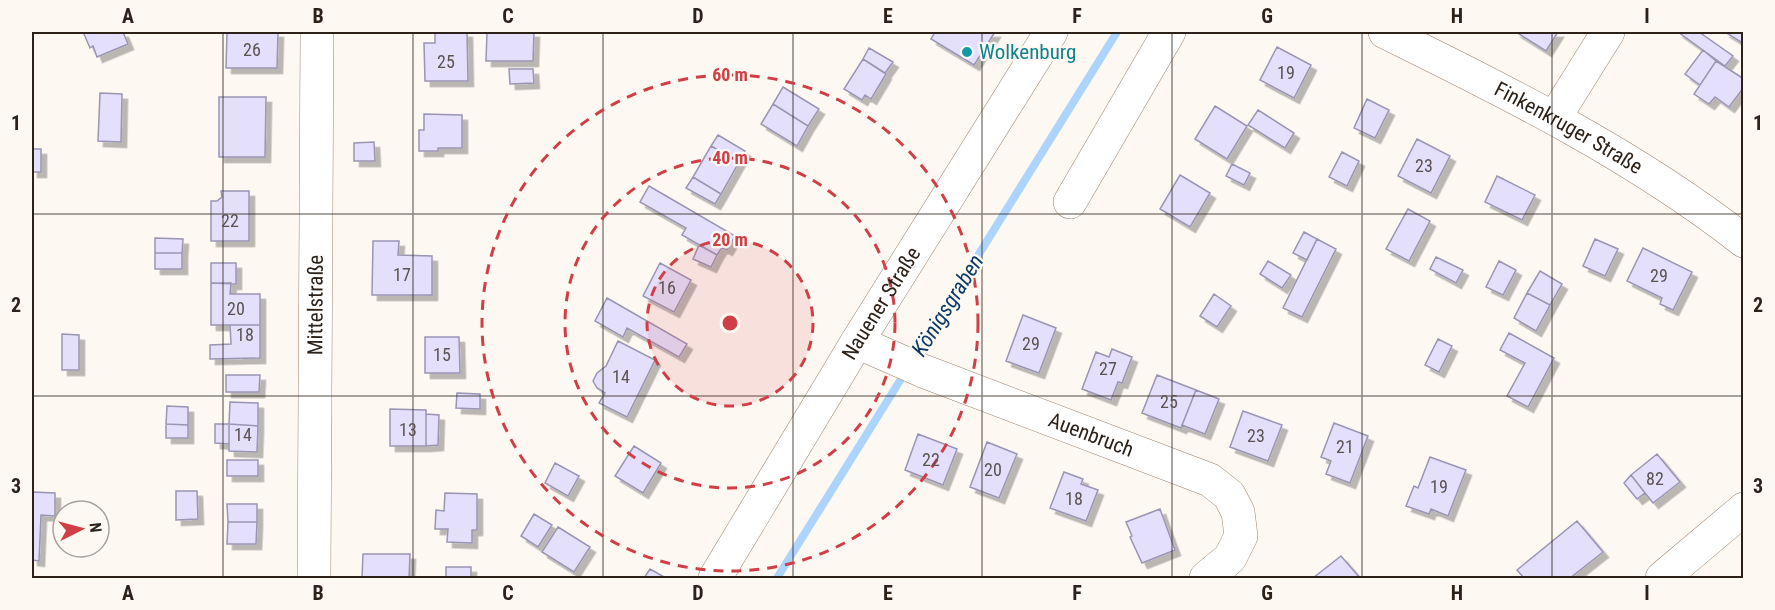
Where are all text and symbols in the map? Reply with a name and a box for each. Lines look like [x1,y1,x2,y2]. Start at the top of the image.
text: A [122,4,134,28]
text: B [312,4,324,28]
text: C [502,4,514,28]
text: D [692,4,704,28]
text: E [883,4,893,28]
text: F [1072,4,1082,28]
text: G [1261,4,1273,28]
text: H [1451,4,1463,28]
text: I [1644,4,1650,28]
house number: 26 [243,39,261,60]
place label: Wolkenburg [979,40,1076,64]
marker: Wolkenburg [960,45,974,59]
house number: 25 [437,51,455,72]
house number: 19 [1277,62,1295,83]
text: 60 m [712,64,748,85]
street label: Finkenkruger Straße [1490,77,1647,179]
text: 1 [11,111,21,135]
text: 1 [1753,111,1763,135]
text: 40 m [712,147,748,168]
house number: 23 [1415,155,1433,176]
house number: 22 [221,210,239,231]
text: 20 m [712,229,748,250]
street label: Nauener Straße [837,242,925,364]
water label: Königsgraben [906,250,989,361]
street label: Mittelstraße [303,255,328,355]
house number: 17 [393,264,411,285]
house number: 29 [1650,265,1668,286]
house number: 16 [658,277,676,298]
text: 2 [11,293,21,317]
text: 2 [1753,293,1763,317]
house number: 20 [227,298,245,319]
centre of rings [720,313,740,333]
house number: 18 [236,324,254,345]
house number: 29 [1022,333,1040,354]
house number: 15 [433,344,451,365]
house number: 27 [1099,358,1117,379]
house number: 14 [612,366,630,387]
house number: 25 [1160,391,1178,412]
street label: Auenbruch [1045,408,1137,462]
house number: 13 [399,419,417,440]
house number: 14 [234,424,252,445]
house number: 23 [1247,425,1265,446]
house number: 21 [1336,436,1354,457]
house number: 22 [922,449,940,470]
house number: 20 [984,459,1002,480]
house number: 82 [1646,468,1664,489]
text: 3 [11,474,21,498]
text: 3 [1753,474,1763,498]
house number: 19 [1430,476,1448,497]
house number: 18 [1065,488,1083,509]
north arrow [51,499,111,559]
text: N [85,522,105,533]
text: A [122,581,134,605]
text: B [312,581,324,605]
text: C [502,581,514,605]
text: D [692,581,704,605]
text: E [883,581,893,605]
text: F [1072,581,1082,605]
text: G [1261,581,1273,605]
text: H [1451,581,1463,605]
text: I [1644,581,1650,605]

